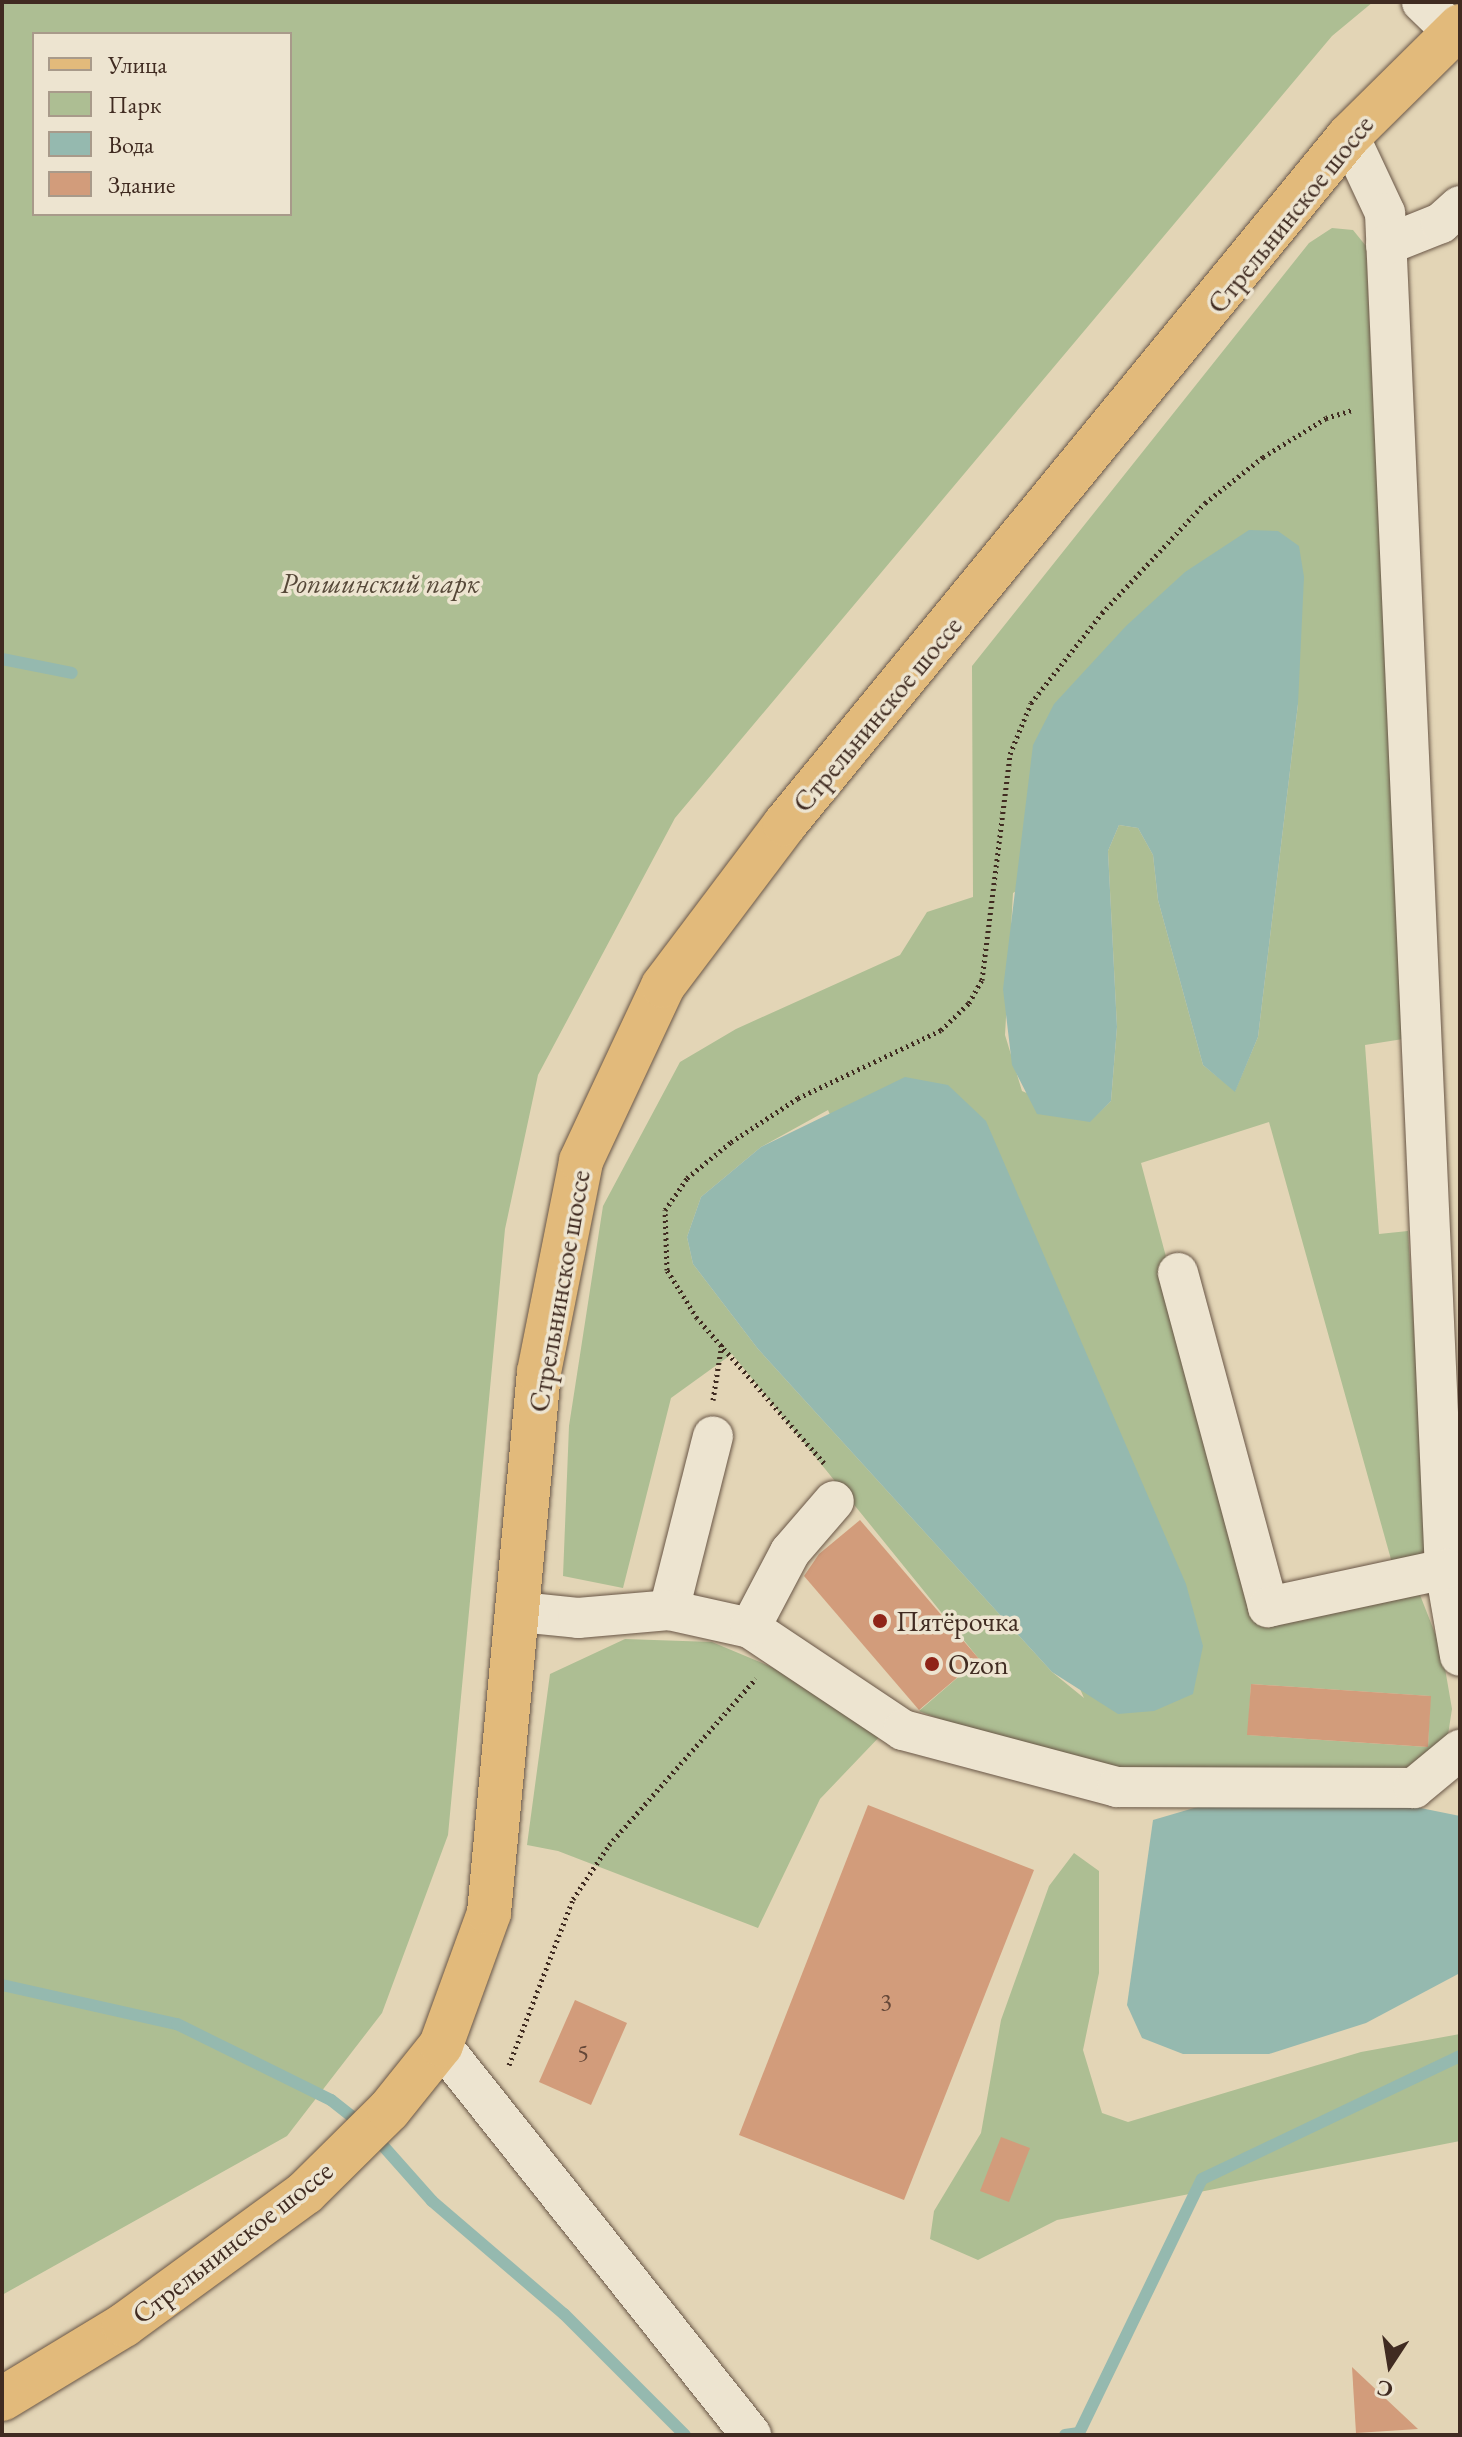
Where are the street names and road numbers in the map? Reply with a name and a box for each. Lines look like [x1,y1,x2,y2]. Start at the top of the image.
street label: Стрельнинское шоссе [1200,108,1380,320]
street label: Стрельнинское шоссе [785,609,969,819]
street label: Стрельнинское шоссе [521,1167,597,1415]
street label: Стрельнинское шоссе [125,2153,339,2331]

